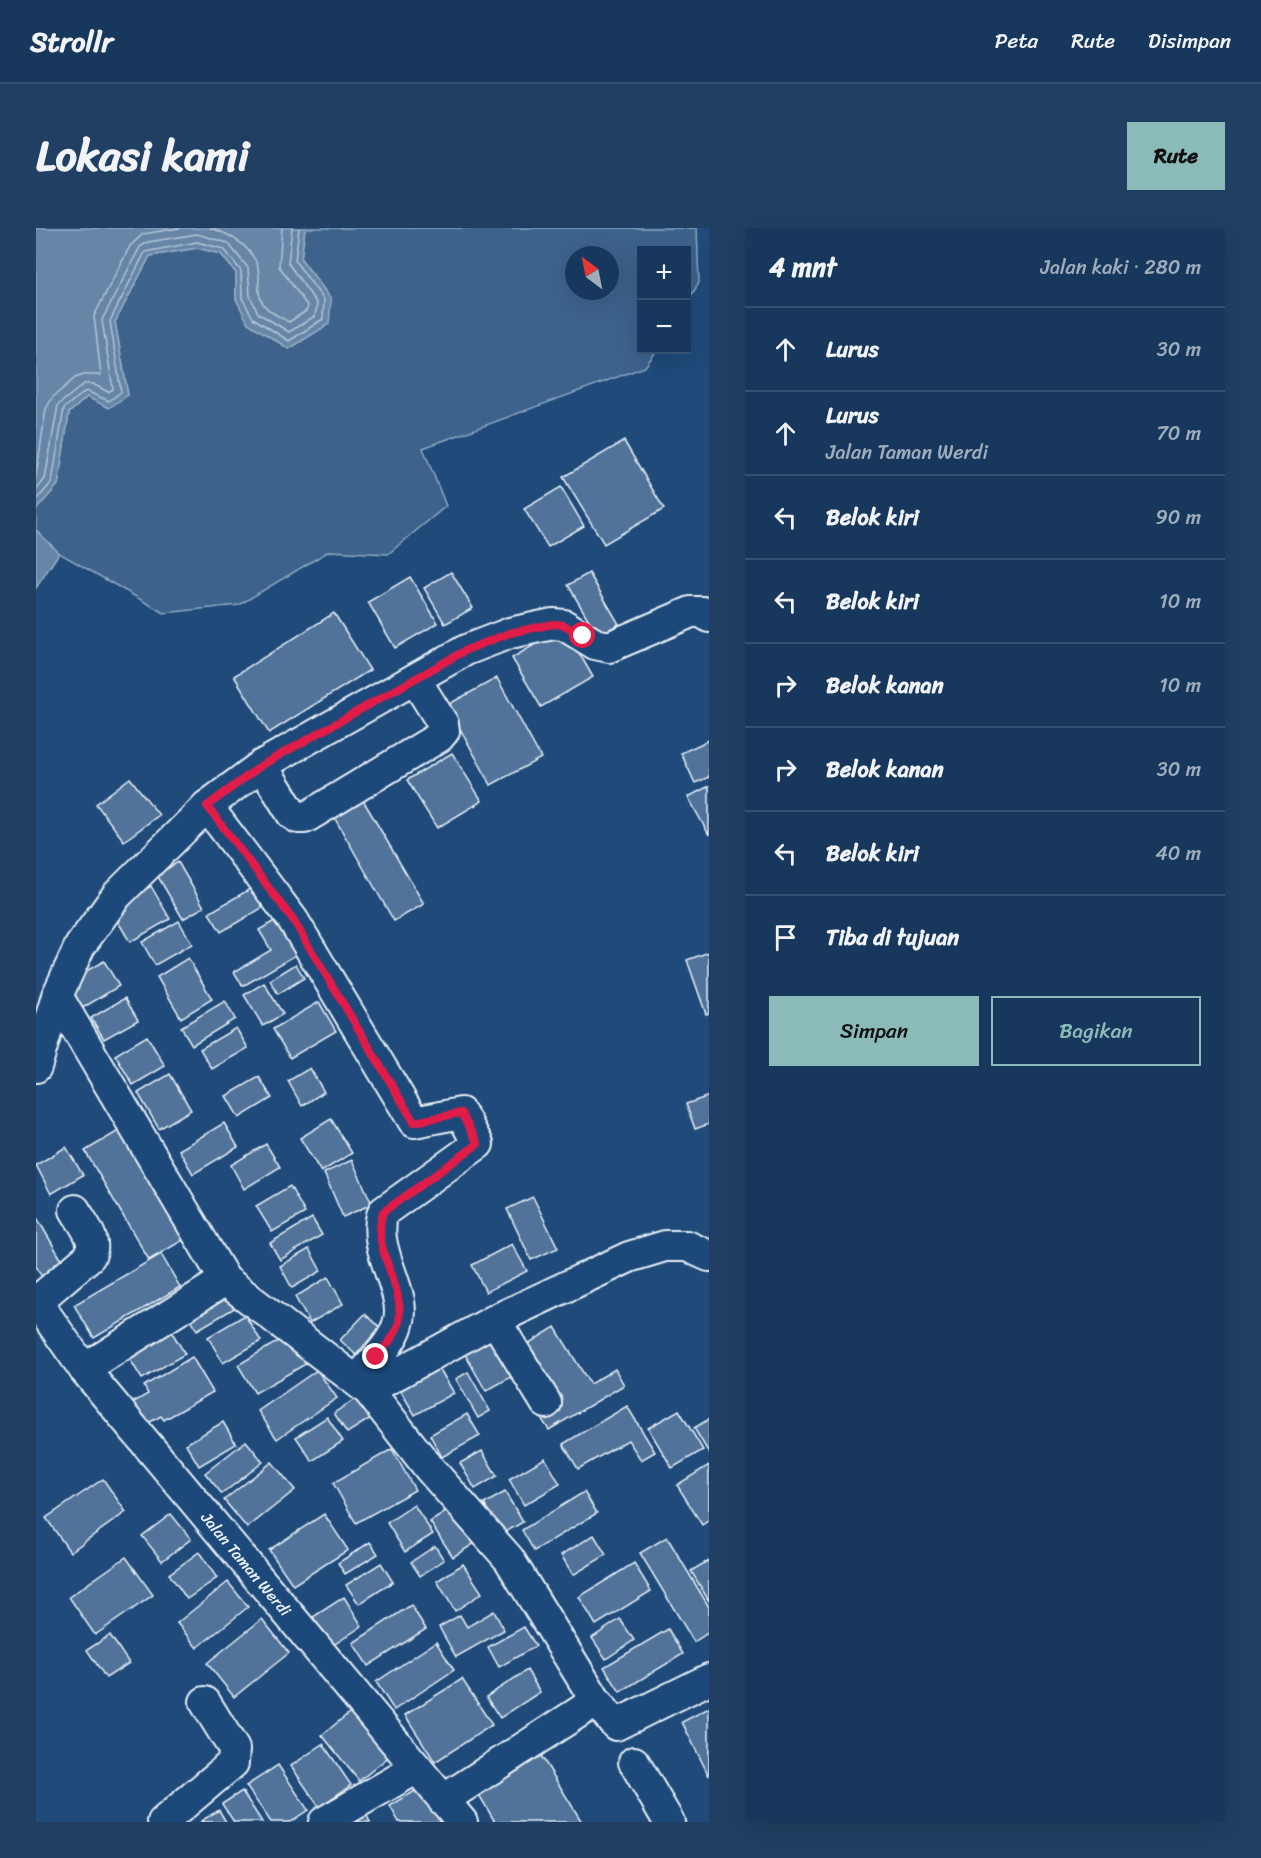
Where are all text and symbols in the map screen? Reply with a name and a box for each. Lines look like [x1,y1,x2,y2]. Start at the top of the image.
text: Strollr [30,17,113,66]
text: Peta [995,22,1038,60]
text: Rute [1071,22,1115,60]
text: Disimpan [1148,22,1231,60]
text: Lokasi kami [36,119,249,193]
button: Rute [1127,122,1225,190]
text: 4 mnt [769,244,836,290]
north arrow [565,246,619,300]
map controls [637,246,691,354]
button: + [637,246,691,300]
text: Jalan kaki · 280 m [1041,250,1201,285]
button: − [637,300,691,354]
text: Lurus [826,330,879,369]
text: 30 m [1157,332,1201,367]
icon: ahead [769,333,802,366]
text: Lurus [826,396,879,435]
text: 70 m [1156,416,1201,451]
icon: ahead [769,417,802,450]
text: Jalan Taman Werdi [826,435,988,470]
text: Belok kiri [826,498,919,537]
text: 90 m [1156,500,1201,535]
icon: left [769,501,802,534]
text: Belok kiri [826,582,919,621]
text: 10 m [1159,584,1201,619]
icon: left [769,585,802,618]
route start [569,622,595,648]
text: Belok kanan [826,666,944,705]
text: 10 m [1159,668,1201,703]
icon: right [769,669,802,702]
text: Belok kanan [826,750,944,789]
text: 30 m [1157,752,1201,787]
icon: right [769,753,802,786]
text: Belok kiri [826,834,919,873]
text: 40 m [1155,836,1201,871]
icon: left [769,837,802,870]
text: Tiba di tujuan [826,918,959,957]
icon: arrive [769,921,802,954]
button: Simpan [769,996,979,1066]
button: Bagikan [991,996,1201,1066]
route end [362,1343,388,1369]
street label: Jalan Taman Werdi [193,1504,299,1623]

